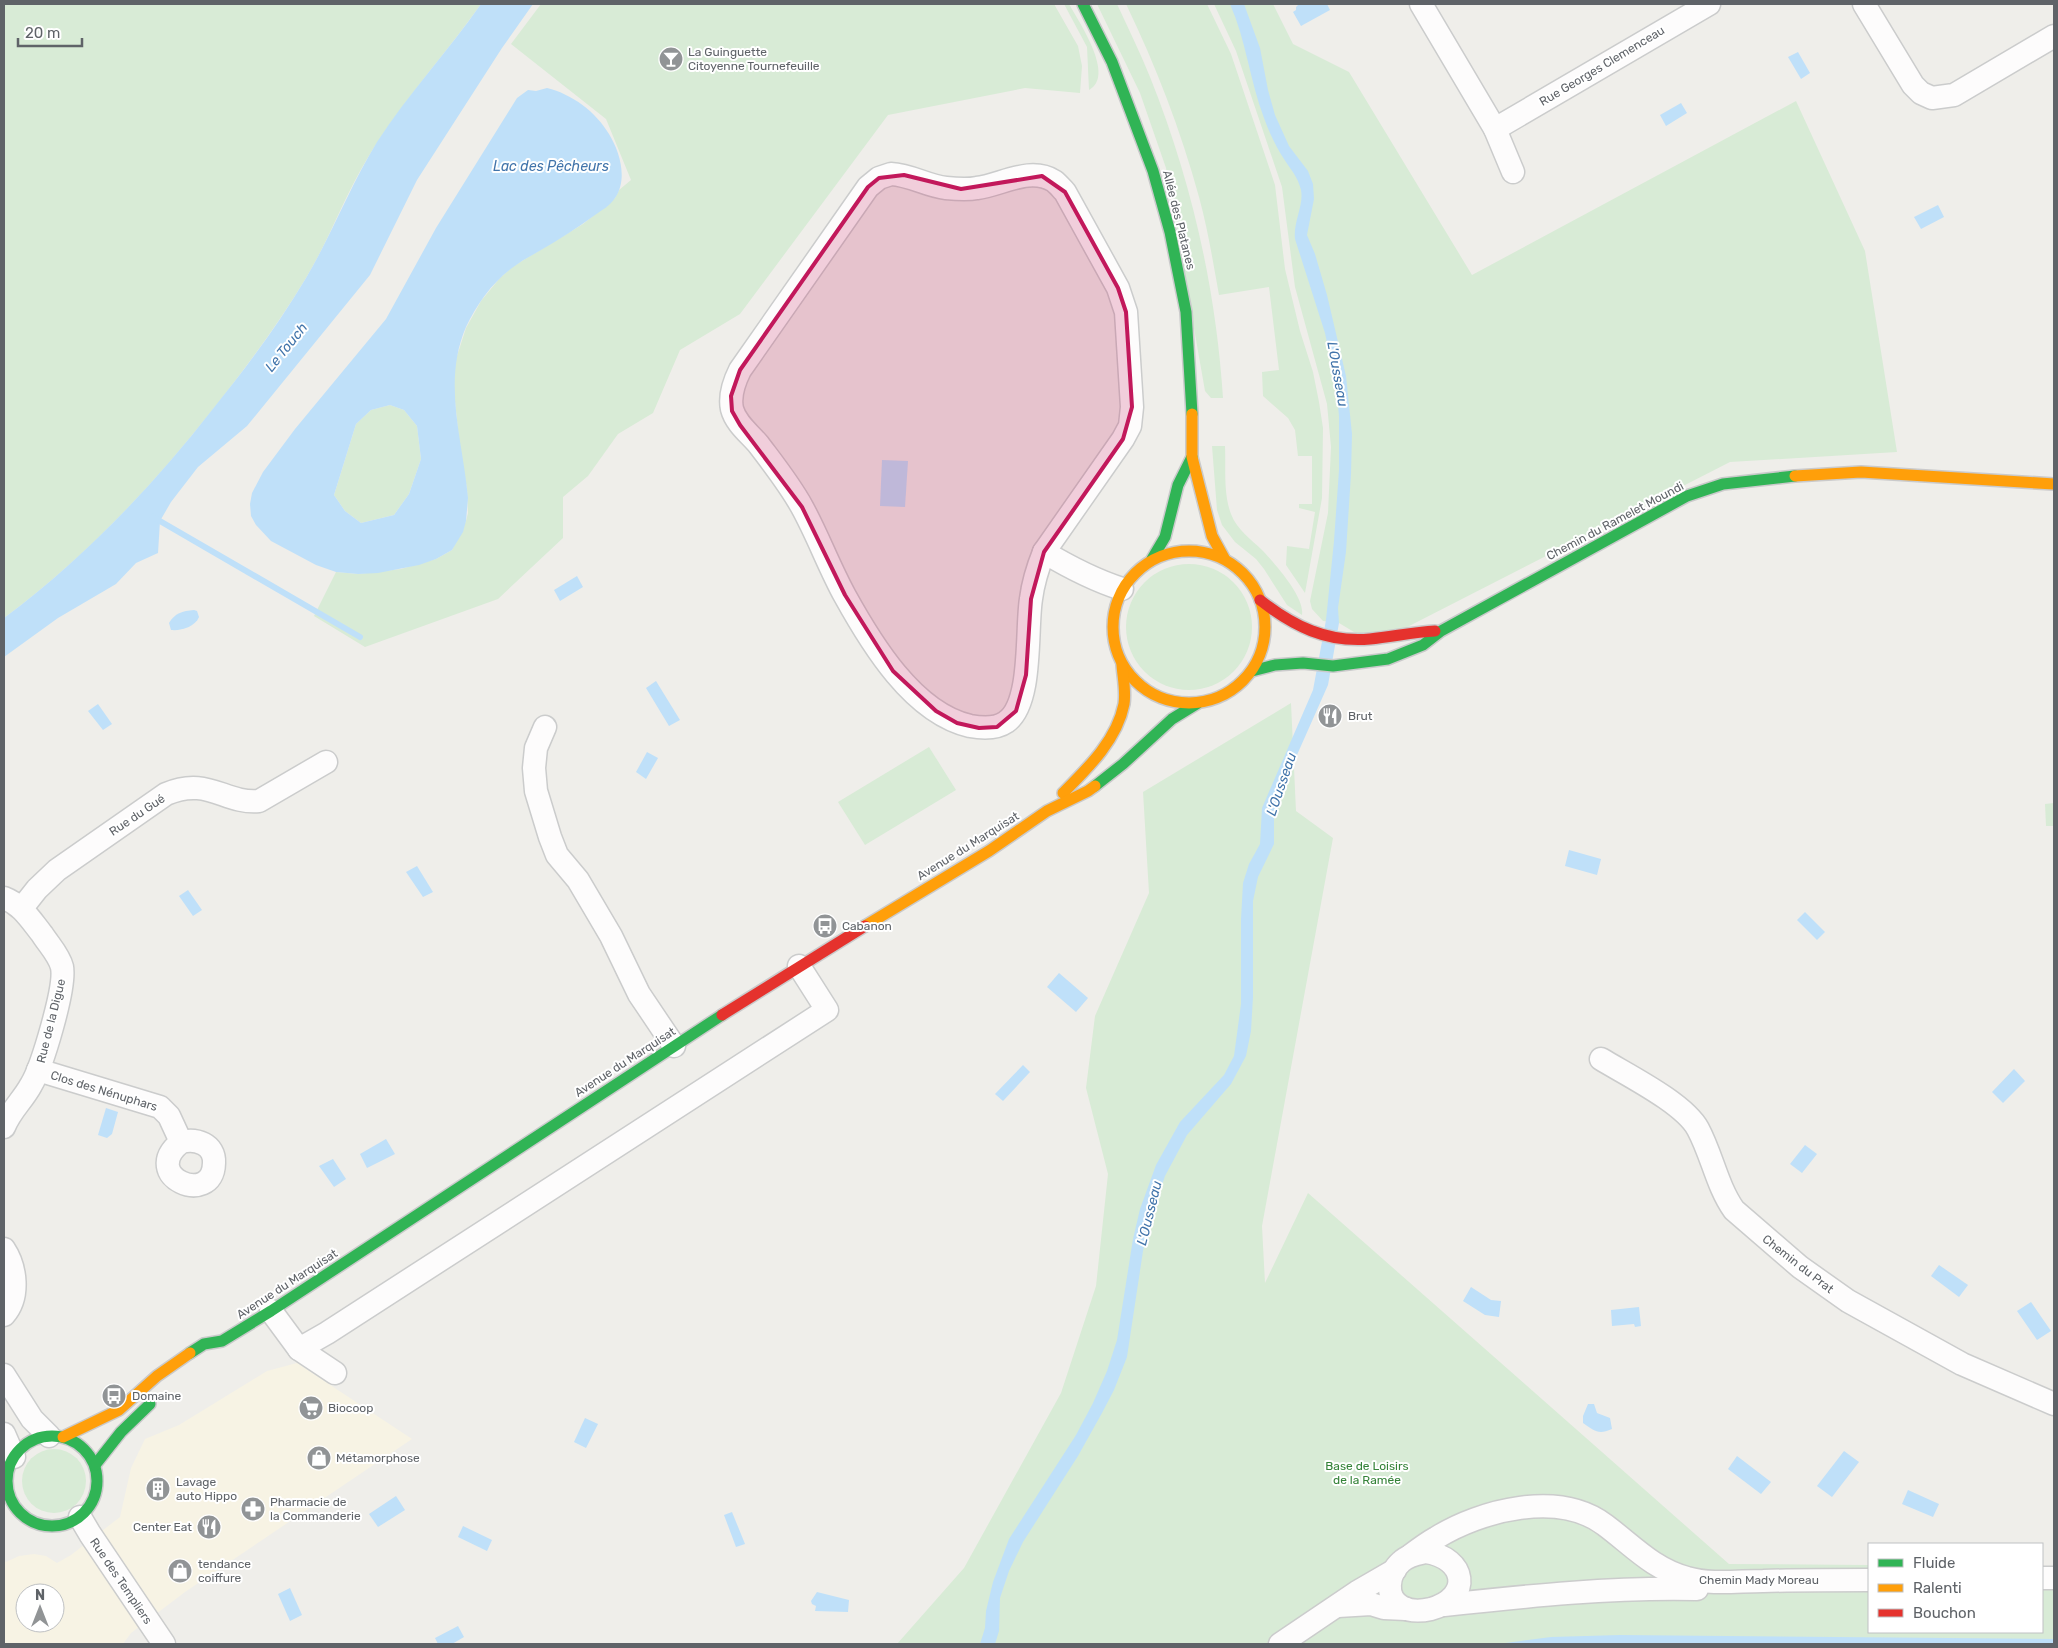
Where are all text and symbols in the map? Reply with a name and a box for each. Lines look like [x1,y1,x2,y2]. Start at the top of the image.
scale bar [18,15,81,47]
street label: Rue Georges Clemenceau [1537,23,1667,109]
text: 20 m [25,24,60,42]
place label: La Guinguette Citoyenne Tournefeuille [688,45,820,73]
bar icon: La Guinguette Citoyenne Tournefeuille [658,46,684,72]
water label: Lac des Pêcheurs [493,158,609,175]
street label: Allée des Platanes [1160,169,1198,271]
water label: Le Touch [262,319,311,375]
water label: L'Ousseau [1323,340,1352,409]
street label: Chemin du Ramelet Moundi [1544,479,1686,563]
restaurant icon: Brut [1317,703,1343,729]
place label: Brut [1348,709,1373,723]
water label: L'Ousseau [1263,750,1300,818]
street label: Rue du Gué [106,791,168,839]
street label: Avenue du Marquisat [914,809,1022,883]
bus stop icon: Cabanon [812,913,838,939]
place label: Cabanon [842,919,892,933]
street label: Rue de la Digue [34,977,68,1065]
street label: Avenue du Marquisat [572,1024,678,1100]
street label: Clos des Nénuphars [49,1068,159,1114]
water label: L'Ousseau [1133,1179,1166,1247]
street label: Chemin du Prat [1760,1232,1837,1296]
street label: Avenue du Marquisat [234,1246,340,1322]
bus stop icon: Domaine [101,1383,127,1409]
place label: Domaine [132,1389,182,1403]
supermarket icon: Biocoop [298,1395,324,1421]
place label: Biocoop [328,1401,373,1415]
shop icon: Métamorphose [306,1445,332,1471]
place label: Métamorphose [336,1451,420,1465]
park label: Base de Loisirs de la Ramée [1325,1459,1409,1487]
place label: Lavage auto Hippo [176,1475,237,1503]
building icon: Lavage auto Hippo [145,1476,171,1502]
place label: Pharmacie de la Commanderie [270,1495,361,1523]
pharmacy icon: Pharmacie de la Commanderie [240,1496,266,1522]
restaurant icon: Center Eat [196,1514,222,1540]
place label: Center Eat [133,1520,192,1534]
street label: Rue des Templiers [87,1535,155,1627]
legend [1868,1543,2043,1633]
text: Fluide [1913,1554,1955,1572]
place label: tendance coiffure [198,1557,251,1585]
shop icon: tendance coiffure [167,1558,193,1584]
street label: Chemin Mady Moreau [1699,1573,1819,1587]
text: Ralenti [1913,1579,1962,1597]
north arrow [15,1583,65,1633]
text: N [35,1587,45,1604]
text: Bouchon [1913,1604,1976,1622]

